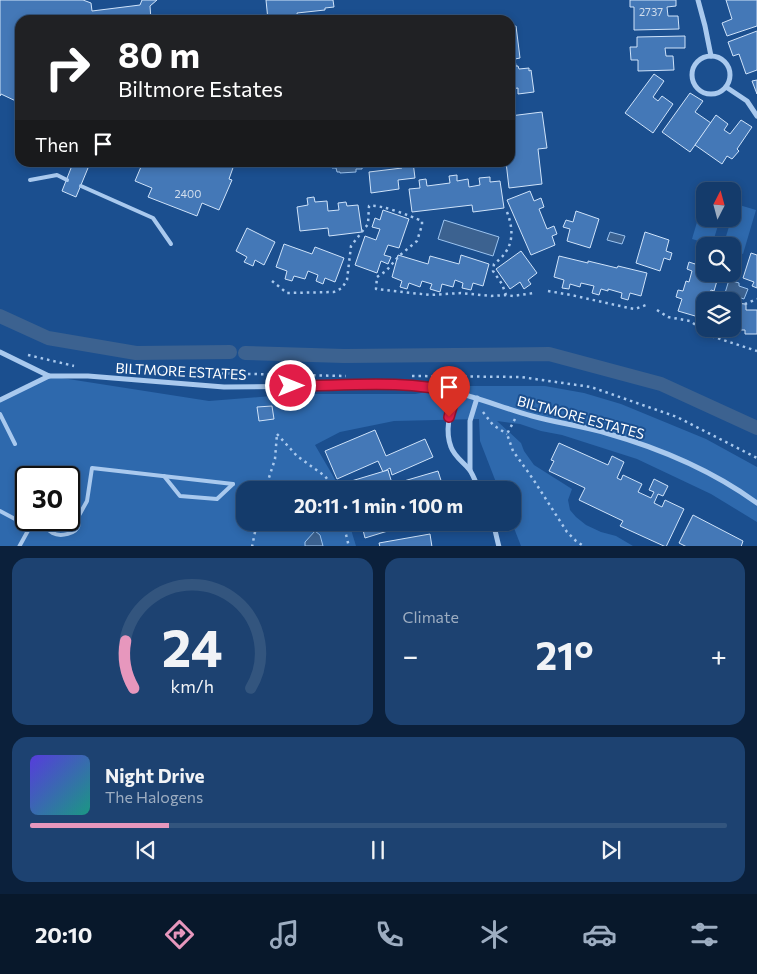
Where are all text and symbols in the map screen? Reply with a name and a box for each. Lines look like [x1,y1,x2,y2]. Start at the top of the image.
house number: 2737 [639,5,663,18]
text: 80 m [118,32,200,75]
icon: right [35,35,100,100]
text: Biltmore Estates [118,75,283,102]
icon: arrive [89,130,117,158]
text: Then [35,133,79,156]
north arrow [696,182,741,228]
map controls [696,182,741,337]
house number: 2400 [175,187,201,200]
button: search [696,237,741,282]
button: layers [696,292,741,337]
street label: BILTMORE ESTATES [115,359,247,383]
position arrow [264,359,316,411]
pin [428,366,470,417]
icon: arrive [435,373,463,401]
street label: BILTMORE ESTATES [516,392,646,442]
speed limit sign: 30 [15,466,80,531]
text: 20:11 · 1 min · 100 m [294,494,463,517]
text: Climate [403,607,459,626]
text: 24 [162,614,223,678]
text: 21° [535,631,594,678]
text: − [403,638,418,672]
text: + [711,638,727,672]
text: km/h [171,675,214,697]
text: Night Drive [105,764,205,787]
text: The Halogens [105,787,203,806]
icon: previous [132,836,160,864]
icon: pause [364,836,392,864]
icon: next [597,836,625,864]
icon: directions [162,917,197,952]
icon: music [267,917,302,952]
icon: phone [372,917,407,952]
icon: climate [477,917,512,952]
icon: car [582,917,617,952]
icon: filters [687,917,722,952]
text: 20:10 [35,921,92,948]

